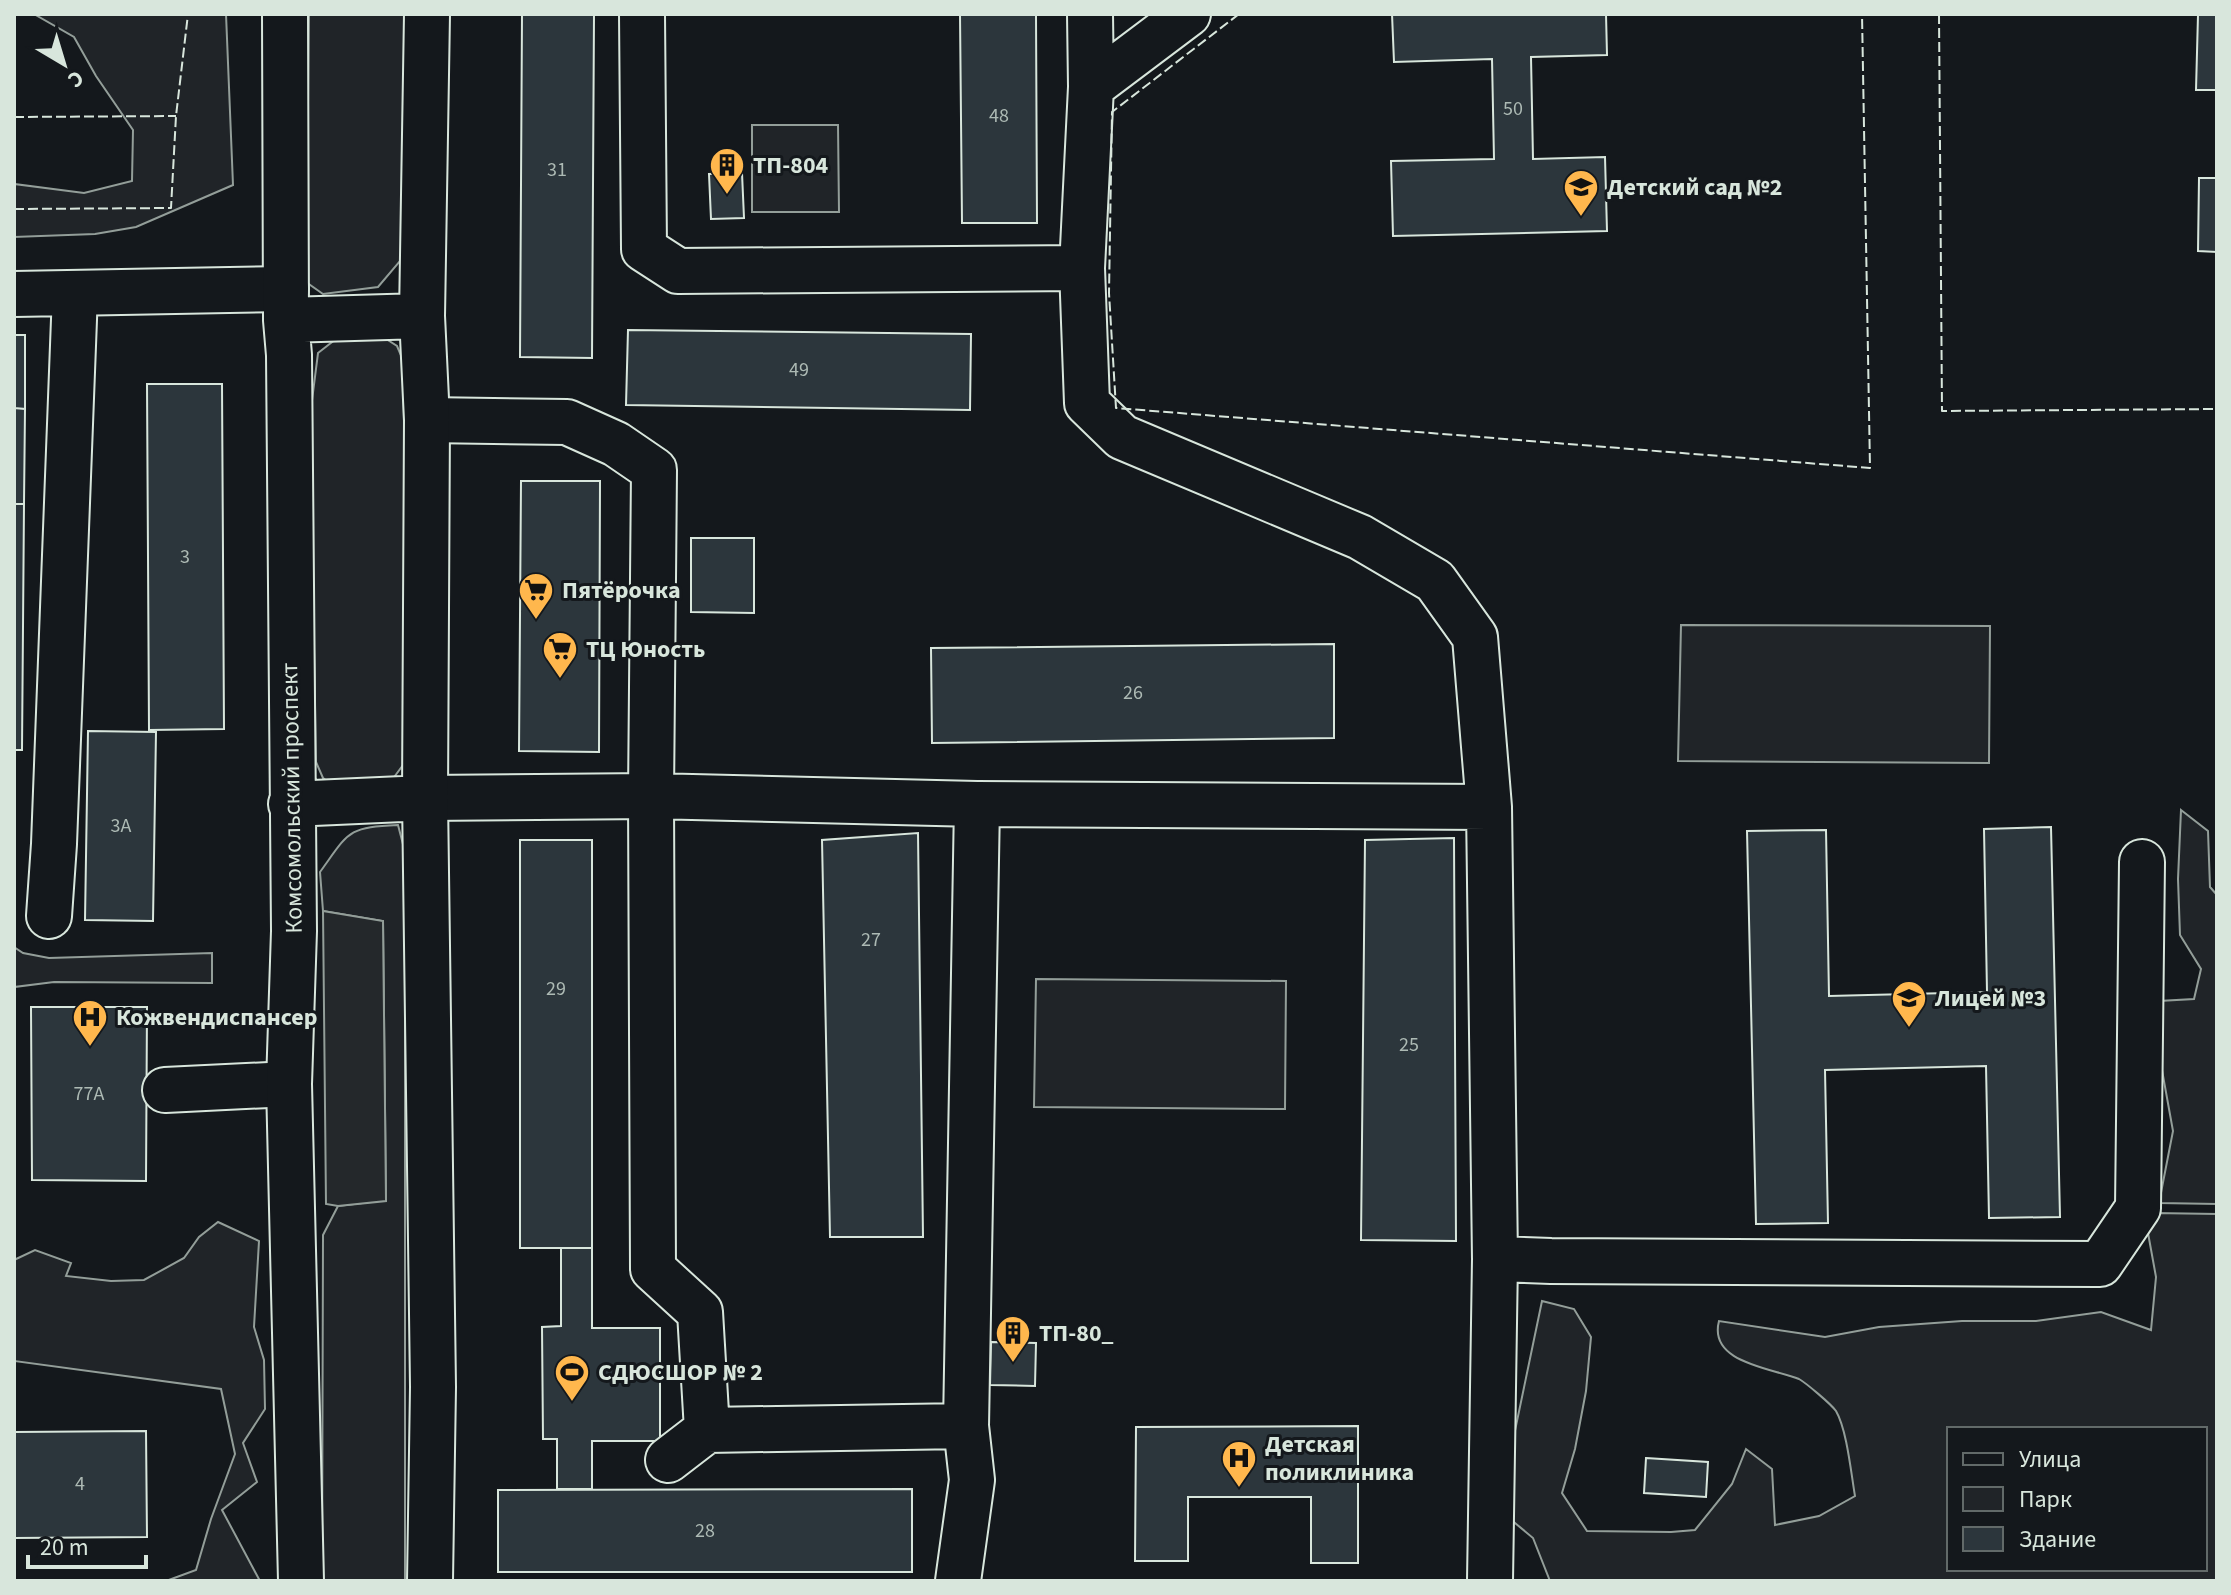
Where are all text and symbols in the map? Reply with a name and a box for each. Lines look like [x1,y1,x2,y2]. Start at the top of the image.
north arrow [24,24,104,104]
text: С [61,62,91,96]
house number: 50 [1503,95,1523,123]
house number: 48 [989,102,1009,130]
building icon: ТП-804 [708,146,746,196]
place label: ТП-804 [753,148,829,183]
house number: 31 [547,156,567,184]
school or university icon: Детский сад №2 [1562,168,1600,218]
place label: Детский сад №2 [1607,170,1783,205]
house number: 49 [789,356,809,384]
house number: 3 [180,543,190,571]
supermarket icon: Пятёрочка [517,571,555,621]
place label: Пятёрочка [562,573,681,608]
supermarket icon: ТЦ Юность [541,630,579,680]
place label: ТЦ Юность [586,632,705,667]
street label: Комсомольский проспект [272,662,312,934]
house number: 26 [1123,679,1143,707]
house number: 3А [111,812,132,840]
house number: 27 [861,926,881,954]
house number: 29 [546,975,566,1003]
school or university icon: Лицей №3 [1890,979,1928,1029]
place label: Лицей №3 [1934,981,2046,1016]
hospital icon: Кожвендиспансер [71,998,109,1048]
place label: Кожвендиспансер [116,1000,317,1035]
house number: 25 [1399,1031,1419,1059]
house number: 77А [74,1080,104,1108]
building icon: ТП-80_ [994,1314,1032,1364]
place label: ТП-80_ [1039,1316,1114,1351]
sports icon: СДЮСШОР № 2 [553,1353,591,1403]
place label: СДЮСШОР № 2 [598,1355,763,1390]
place label: Детская поликлиника [1265,1427,1414,1490]
legend [1947,1427,2207,1571]
hospital icon: Детская поликлиника [1220,1439,1258,1489]
text: Улица [2019,1442,2081,1477]
house number: 4 [75,1470,85,1498]
text: Парк [2019,1482,2072,1517]
house number: 28 [695,1517,715,1545]
scale bar [28,1519,146,1569]
text: Здание [2019,1522,2096,1557]
text: 20 m [40,1530,89,1565]

